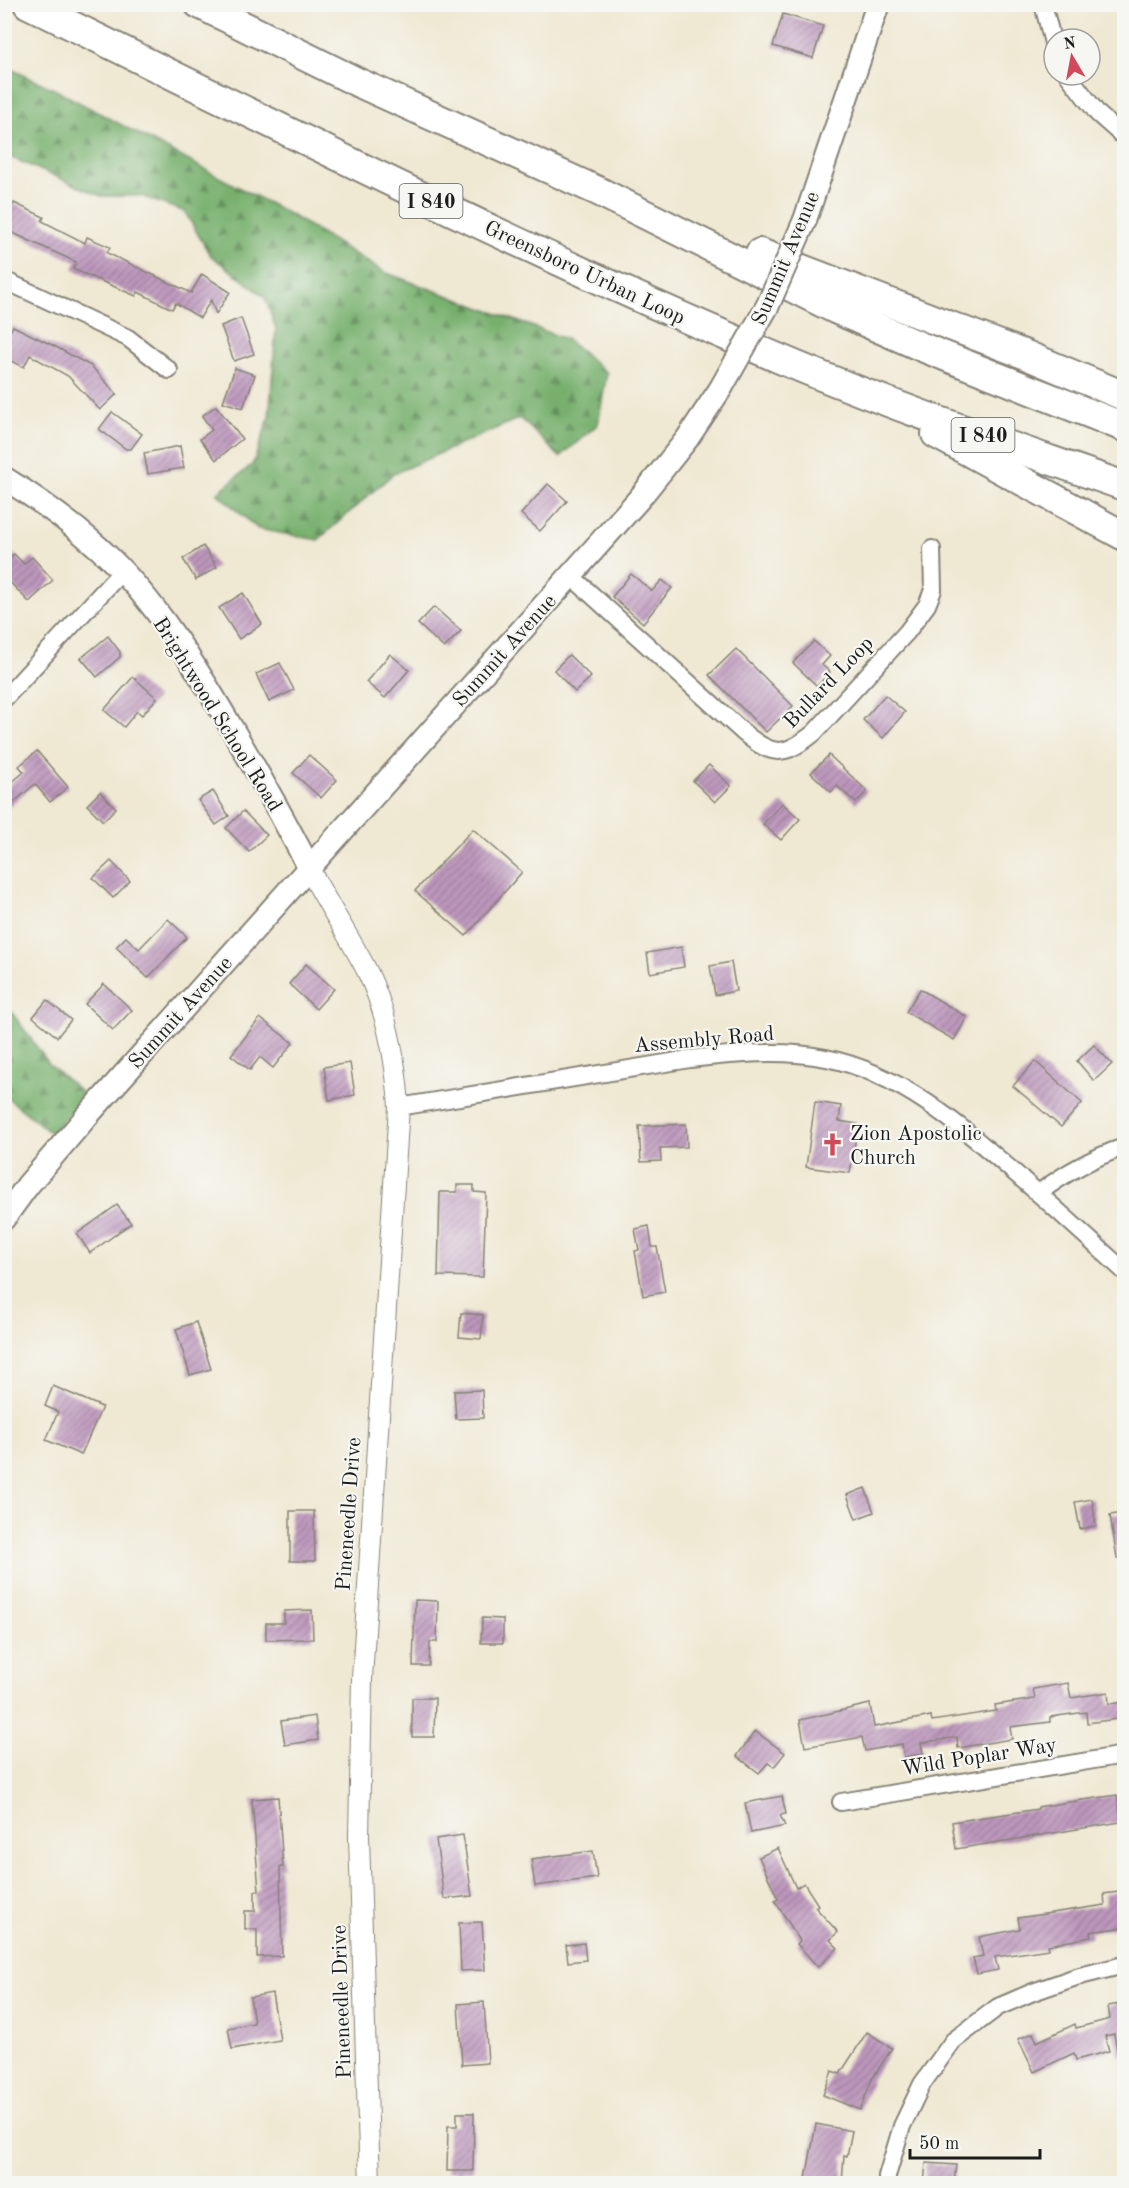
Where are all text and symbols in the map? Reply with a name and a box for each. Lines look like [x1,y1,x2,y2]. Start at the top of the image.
north arrow [1042,27,1102,87]
text: N [1062,35,1078,53]
road number: I 840 [400,184,462,218]
street label: Summit Avenue [749,189,824,329]
street label: Greensboro Urban Loop [481,218,688,329]
road number: I 840 [952,418,1014,452]
street label: Summit Avenue [449,591,561,711]
street label: Brightwood School Road [148,614,285,816]
street label: Bullard Loop [780,633,878,733]
street label: Summit Avenue [125,953,237,1073]
street label: Assembly Road [633,1024,775,1057]
place label: Zion Apostolic Church [850,1124,982,1169]
church icon: Zion Apostolic Church [819,1132,845,1158]
street label: Pineneedle Drive [334,1436,365,1592]
street label: Wild Poplar Way [900,1735,1058,1780]
street label: Pineneedle Drive [329,1925,356,2079]
scale bar [910,2122,1040,2160]
text: 50 m [919,2135,959,2153]

